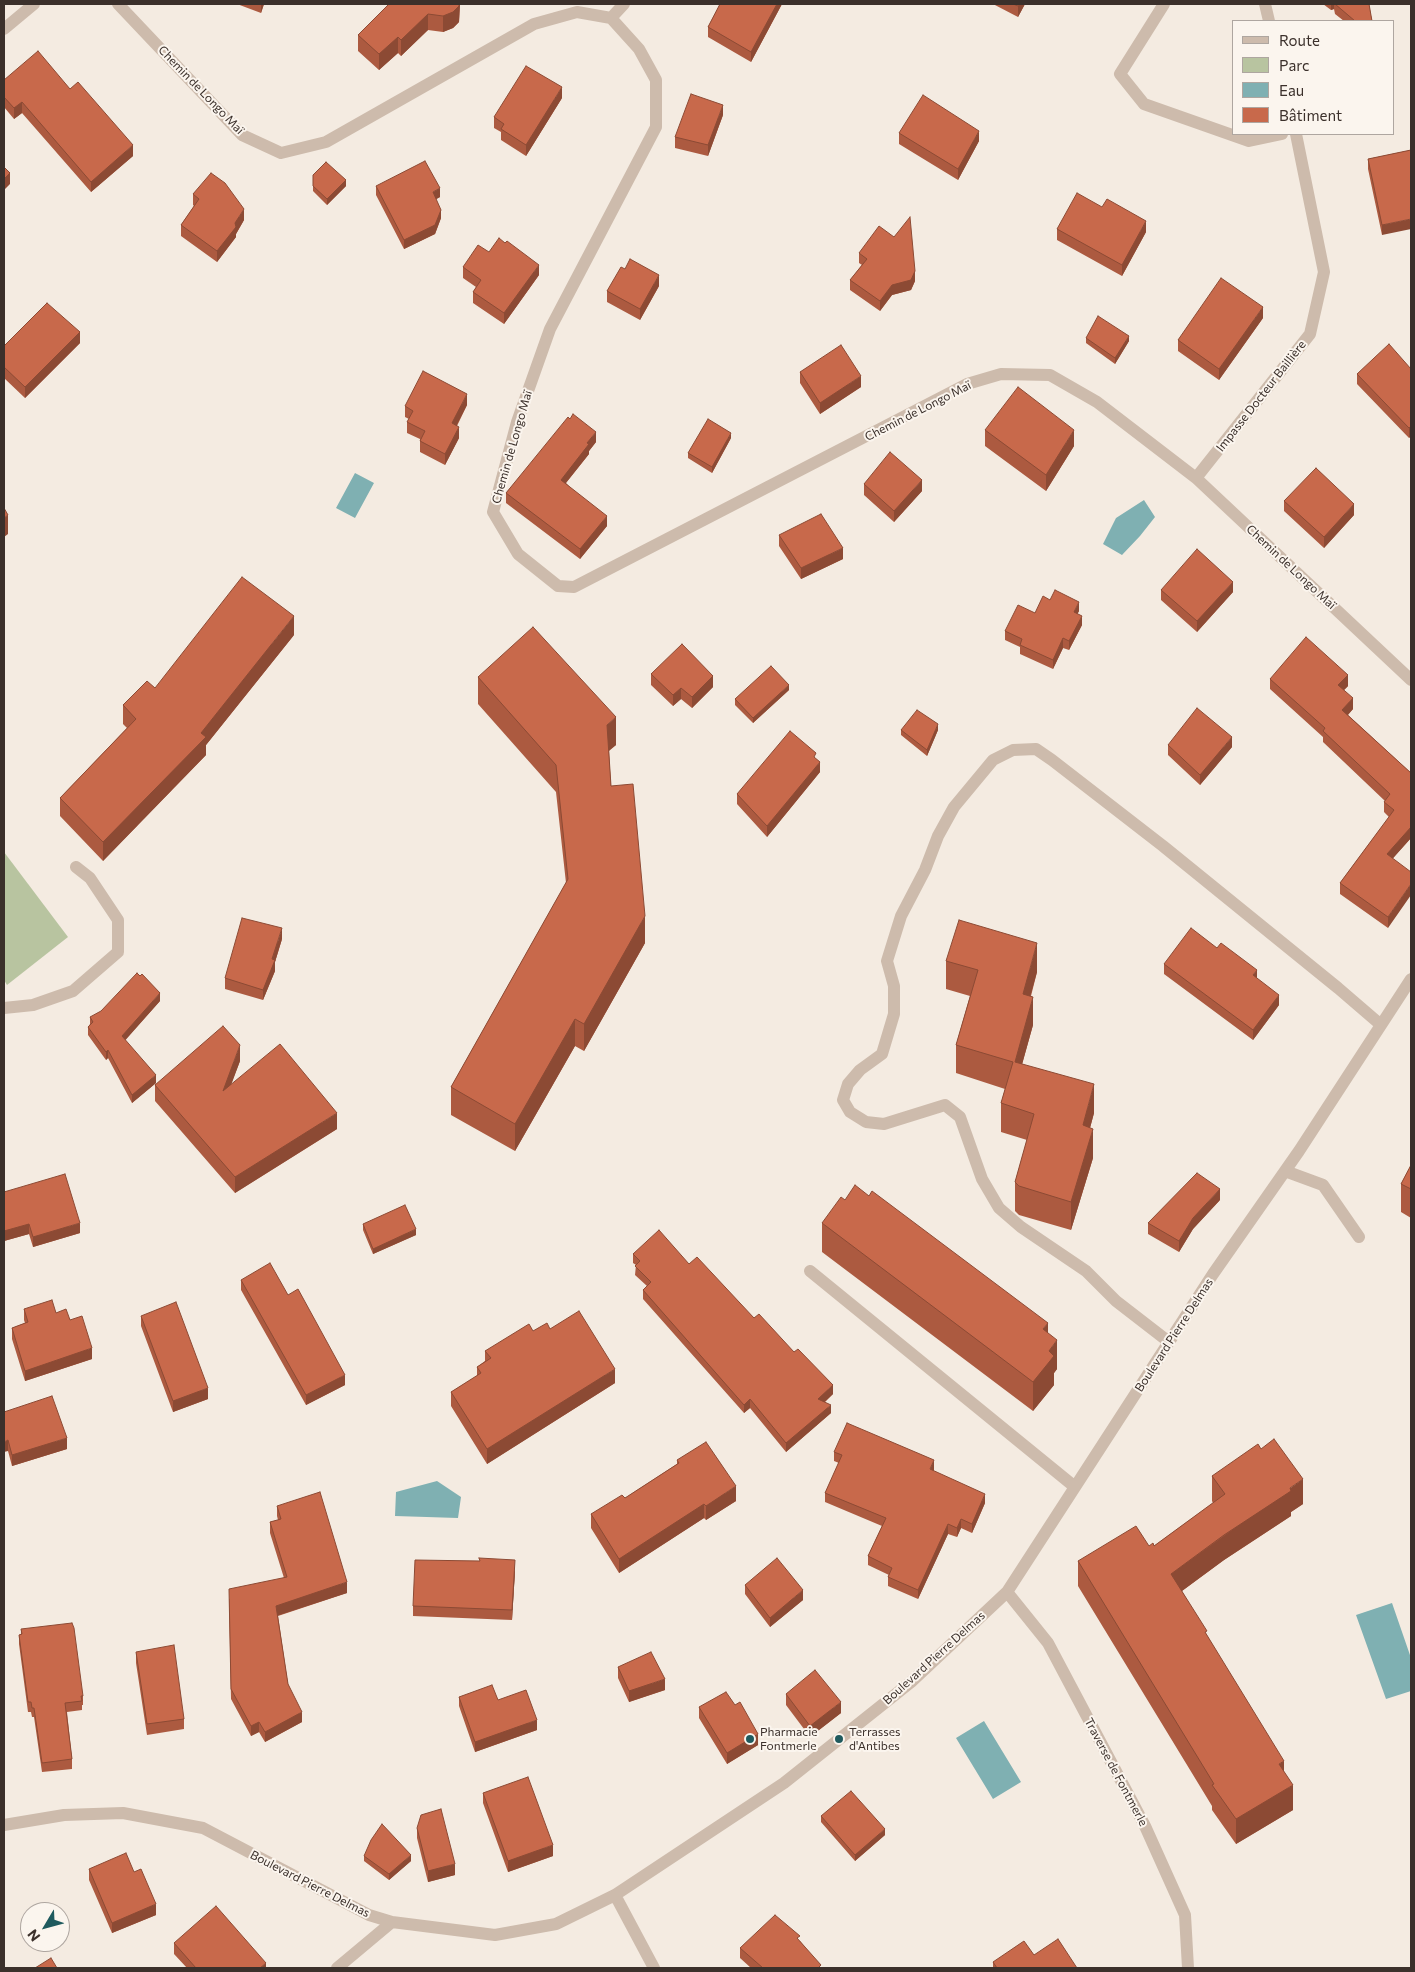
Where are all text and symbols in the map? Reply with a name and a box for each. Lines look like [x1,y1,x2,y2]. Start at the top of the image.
legend [1232,20,1395,135]
text: Route [1279,31,1320,49]
street label: Chemin de Longo Maï [155,43,247,137]
text: Parc [1279,56,1309,74]
text: Eau [1279,81,1304,99]
text: Bâtiment [1279,106,1342,124]
street label: Impasse Docteur Baillière [1213,338,1309,454]
street label: Chemin de Longo Maï [863,378,973,444]
street label: Chemin de Longo Maï [489,389,535,505]
street label: Chemin de Longo Maï [1243,522,1339,612]
street label: Boulevard Pierre Delmas [1132,1276,1216,1394]
street label: Boulevard Pierre Delmas [880,1608,988,1708]
street label: Traverse de Fontmerle [1081,1715,1151,1829]
place label: Pharmacie Fontmerle [760,1725,818,1753]
place label: Terrasses d'Antibes [849,1725,901,1753]
marker: Pharmacie Fontmerle [744,1733,756,1745]
marker: Terrasses d'Antibes [833,1733,845,1745]
street label: Boulevard Pierre Delmas [248,1848,372,1920]
north arrow [20,1902,70,1952]
text: N [23,1926,43,1945]

